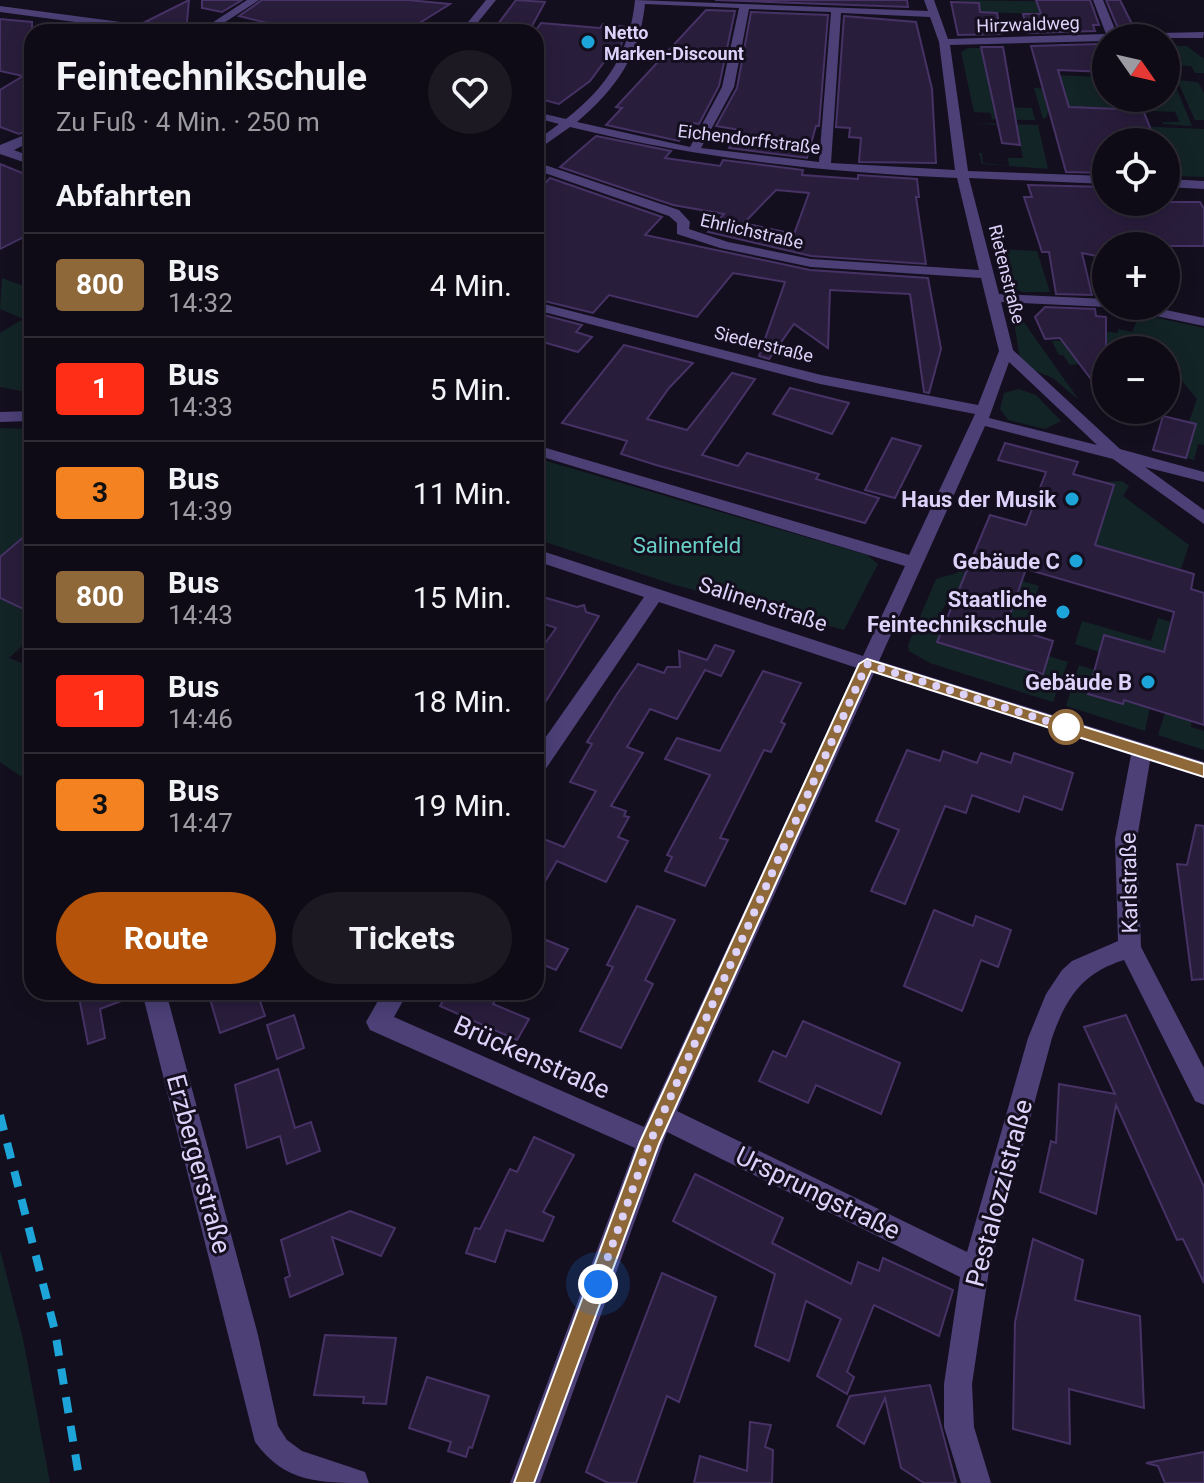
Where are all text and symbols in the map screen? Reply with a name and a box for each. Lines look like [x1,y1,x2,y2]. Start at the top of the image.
street label: Hirzwaldweg [976,12,1080,36]
place label: Netto Marken-Discount [604,22,744,64]
north arrow [1092,24,1180,112]
map controls [1092,24,1180,424]
marker: Netto Marken-Discount [579,33,597,51]
button: heart [428,50,512,134]
text: Feintechnikschule [56,55,367,99]
text: Zu Fuß · 4 Min. · 250 m [56,107,320,137]
street label: Eichendorffstraße [676,120,822,158]
button: locate [1092,128,1180,216]
text: Abfahrten [56,178,192,213]
street label: Ehrlichstraße [698,209,806,253]
street label: Rietenstraße [985,222,1029,326]
button: + [1092,232,1180,320]
text: Bus [168,253,219,288]
text: 800 [76,268,124,301]
text: 4 Min. [430,268,512,303]
text: 14:32 [168,288,233,318]
street label: Siederstraße [712,322,816,366]
button: − [1092,336,1180,424]
text: Bus [168,357,219,392]
text: 1 [92,372,108,405]
text: 5 Min. [430,372,512,407]
text: 14:33 [168,392,233,422]
text: Bus [168,461,219,496]
text: 3 [92,476,108,509]
text: 11 Min. [413,476,512,511]
place label: Haus der Musik [901,487,1056,512]
marker: Haus der Musik [1063,490,1081,508]
text: 14:39 [168,496,233,526]
park label: Salinenfeld [633,533,741,558]
place label: Gebäude C [953,549,1060,574]
marker: Gebäude C [1067,552,1085,570]
text: Bus [168,565,219,600]
street label: Salinenstraße [695,571,831,637]
text: 800 [76,580,124,613]
text: 15 Min. [413,580,512,615]
place label: Staatliche Feintechnikschule [867,587,1047,637]
text: 14:43 [168,600,233,630]
marker: Staatliche Feintechnikschule [1054,603,1072,621]
text: Bus [168,669,219,704]
place label: Gebäude B [1025,670,1132,695]
marker: Gebäude B [1139,673,1157,691]
text: 1 [92,684,108,717]
text: 18 Min. [413,684,512,719]
text: 14:46 [168,704,233,734]
unlabelled marker [1049,710,1083,744]
text: Bus [168,773,219,808]
text: 3 [92,788,108,821]
text: 19 Min. [413,788,512,823]
text: 14:47 [168,808,233,838]
street label: Karlstraße [1116,832,1142,934]
button: Route [56,892,276,984]
button: Tickets [292,892,512,984]
street label: Brückenstraße [449,1009,615,1105]
street label: Erzbergerstraße [161,1071,237,1257]
street label: Pestalozzistraße [960,1096,1038,1290]
street label: Ursprungstraße [731,1140,905,1246]
your location [578,1264,618,1304]

